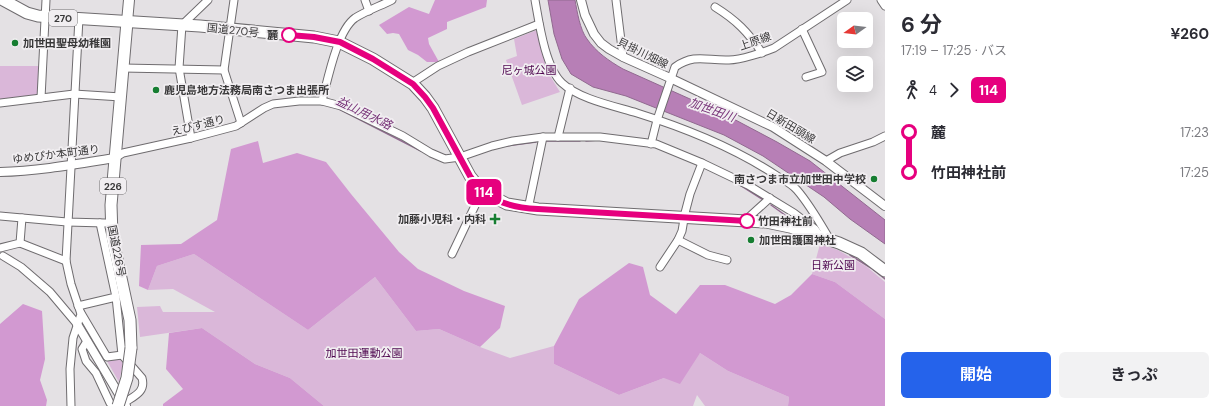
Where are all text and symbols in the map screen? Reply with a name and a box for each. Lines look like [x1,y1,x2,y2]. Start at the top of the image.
road number: 270 [49,10,77,26]
text: 6 分 [901,10,942,39]
north arrow [837,12,873,48]
map controls [837,12,873,92]
street label: 国道270号 [206,20,260,40]
text: ¥260 [1171,24,1209,44]
marker: 麓 [281,27,297,43]
place label: 麓 [267,28,278,42]
street label: 上原線 [737,29,773,53]
street label: 貝掛川畑線 [615,35,671,71]
place label: 加世田聖母幼稚園 [23,36,111,50]
marker: 加世田聖母幼稚園 [10,38,20,48]
text: 17:19 – 17:25 · バス [901,42,1007,59]
button: layers [837,56,873,92]
park label: 尼ヶ城公園 [502,63,557,77]
icon: walk [901,79,923,101]
icon: forward [943,79,965,101]
text: 114 [979,81,998,99]
text: 4 [929,82,937,99]
place label: 鹿児島地方法務局南さつま出張所 [164,83,329,97]
marker: 鹿児島地方法務局南さつま出張所 [151,85,161,95]
water label: 益山用水路 [334,93,395,134]
water label: 加世田川 [687,94,739,126]
street label: 日新田頭線 [764,106,818,146]
street label: えびす通り [170,112,226,138]
text: 麓 [931,123,946,143]
text: 17:23 [1180,124,1209,141]
street label: ゆめぴか本町通り [11,142,101,166]
text: 竹田神社前 [931,163,1006,183]
text: 17:25 [1180,164,1209,181]
place label: 南さつま市立加世田中学校 [734,172,866,186]
marker: 南さつま市立加世田中学校 [869,174,879,184]
road number: 226 [100,178,126,194]
line badge: 114 [461,179,507,205]
text: 114 [474,183,494,201]
place label: 加藤小児科・内科 [398,212,486,226]
marker: 加藤小児科・内科 [489,213,501,225]
marker: 竹田神社前 [739,213,755,229]
place label: 竹田神社前 [758,214,813,228]
street label: 国道226号 [105,224,129,278]
place label: 加世田護国神社 [759,233,836,247]
marker: 加世田護国神社 [746,235,756,245]
park label: 日新公園 [811,258,855,272]
park label: 加世田運動公園 [326,346,403,360]
button: 開始 [901,352,1051,398]
button: きっぷ [1059,352,1209,398]

